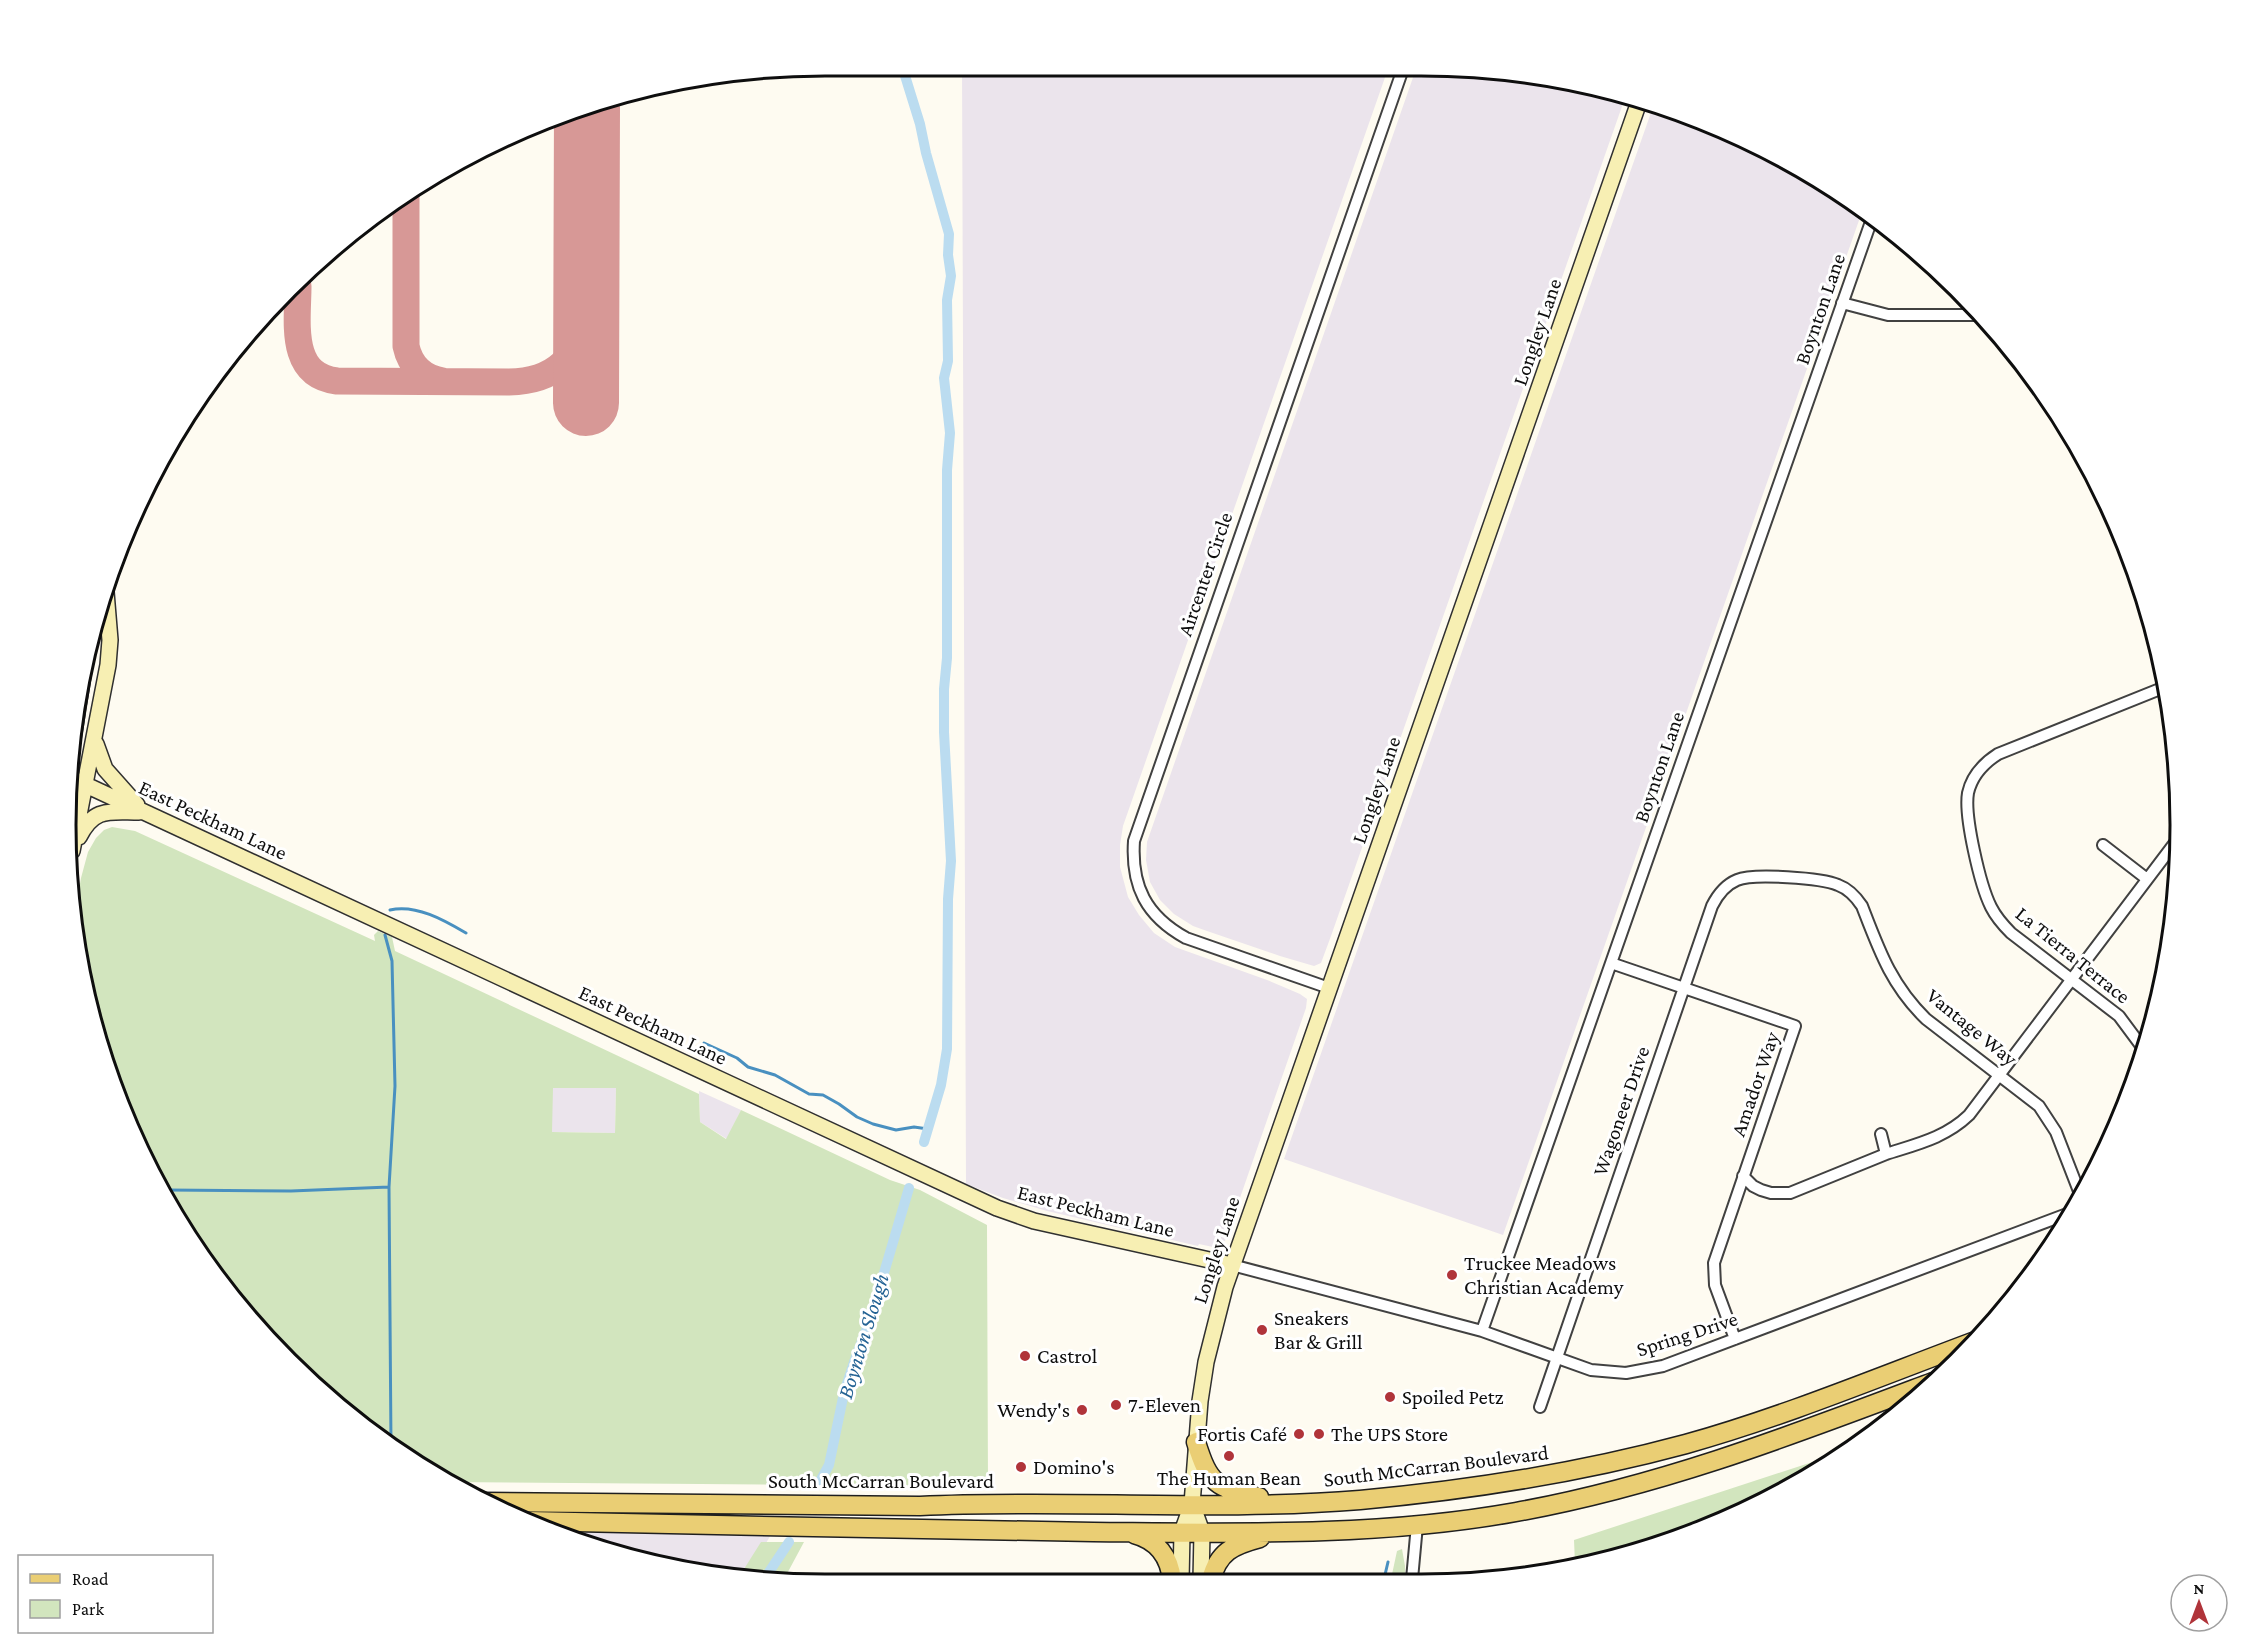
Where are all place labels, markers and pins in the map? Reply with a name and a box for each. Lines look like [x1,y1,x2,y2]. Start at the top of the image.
place label: Truckee Meadows Christian Academy [1464,1251,1624,1299]
marker: Truckee Meadows Christian Academy [1445,1268,1459,1282]
place label: Sneakers Bar & Grill [1274,1306,1362,1354]
marker: Sneakers Bar & Grill [1255,1323,1269,1337]
place label: Castrol [1037,1344,1097,1368]
marker: Castrol [1018,1349,1032,1363]
place label: Spoiled Petz [1402,1385,1504,1409]
marker: Spoiled Petz [1383,1390,1397,1404]
place label: 7-Eleven [1128,1393,1201,1417]
place label: Wendy's [997,1398,1070,1422]
marker: 7-Eleven [1109,1398,1123,1412]
marker: Wendy's [1075,1403,1089,1417]
place label: Fortis Café [1197,1422,1287,1446]
place label: The UPS Store [1331,1422,1448,1446]
marker: Fortis Café [1292,1427,1306,1441]
marker: The UPS Store [1312,1427,1326,1441]
marker: The Human Bean [1222,1449,1236,1463]
place label: Domino's [1033,1455,1115,1479]
marker: Domino's [1014,1460,1028,1474]
place label: The Human Bean [1157,1466,1301,1490]

